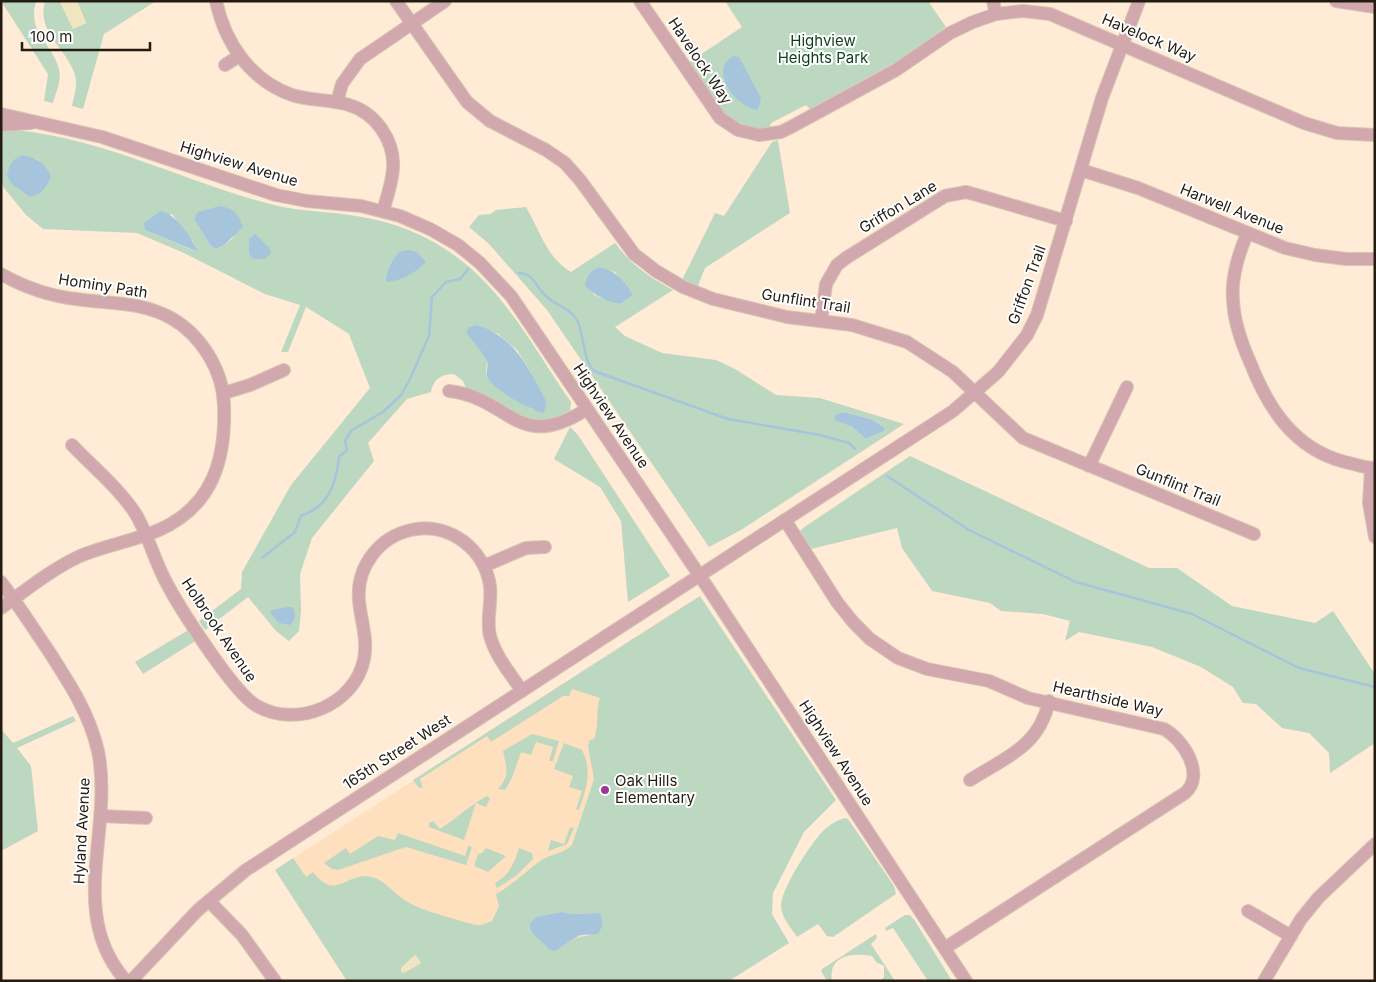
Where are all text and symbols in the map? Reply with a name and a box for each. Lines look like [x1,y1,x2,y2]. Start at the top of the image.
street label: Havelock Way [1099,9,1200,66]
street label: Havelock Way [664,14,737,108]
scale bar [22,20,150,52]
text: 100 m [30,27,72,46]
park label: Highview Heights Park [778,31,869,67]
street label: Highview Avenue [178,137,300,190]
street label: Griffon Lane [855,176,940,237]
street label: Harwell Avenue [1178,179,1287,238]
street label: Griffon Trail [1003,243,1050,327]
street label: Hominy Path [57,269,149,302]
street label: Gunflint Trail [760,284,852,317]
street label: Highview Avenue [569,360,654,472]
street label: Gunflint Trail [1133,459,1223,510]
street label: Holbrook Avenue [178,574,261,685]
street label: Hearthside Way [1051,677,1166,721]
street label: Highview Avenue [795,696,878,809]
street label: 165th Street West [339,710,454,793]
place label: Oak Hills Elementary [615,771,695,807]
street label: Hyland Avenue [69,777,94,885]
marker: Oak Hills Elementary [599,784,611,796]

